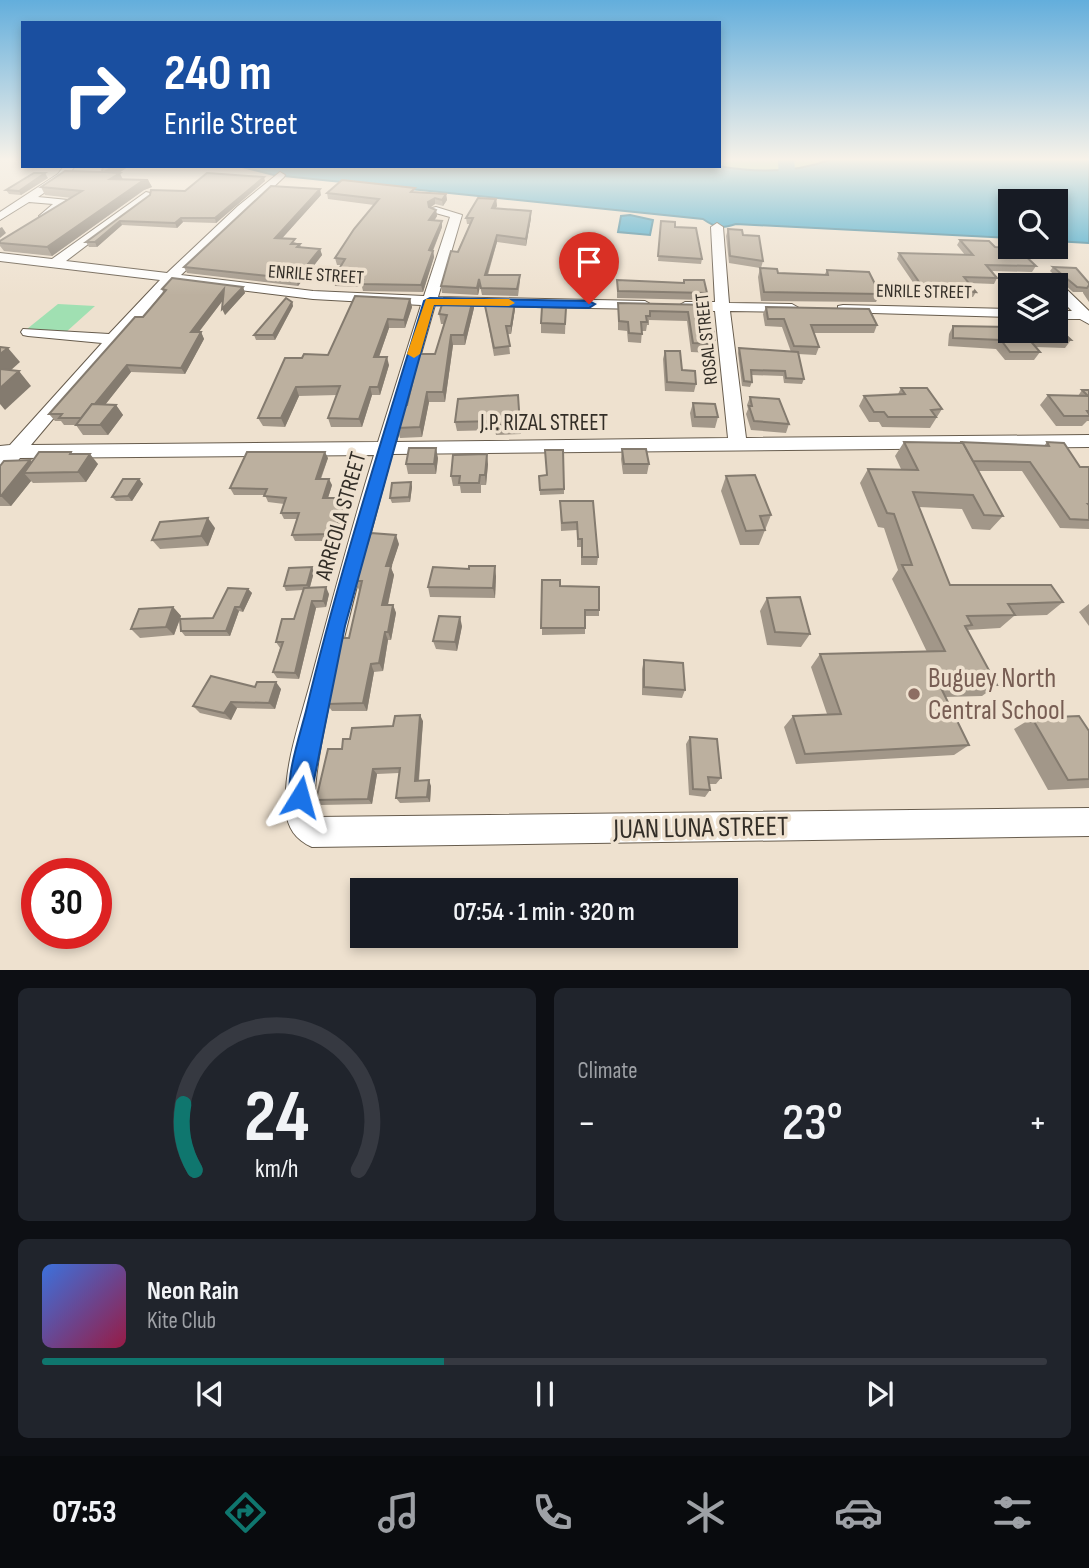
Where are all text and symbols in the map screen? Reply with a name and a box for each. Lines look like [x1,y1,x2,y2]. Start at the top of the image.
text: 240 m [164,45,272,104]
icon: right [49,49,140,140]
text: Enrile Street [164,105,297,144]
map controls [998,189,1068,343]
button: search [998,189,1068,259]
pin [559,232,619,304]
icon: arrive [570,243,608,281]
street label: ENRILE STREET [267,260,365,290]
button: layers [998,273,1068,343]
street label: ENRILE STREET [876,280,972,304]
street label: ROSAL STREET [691,292,723,386]
street label: J.P. RIZAL STREET [479,409,608,437]
street label: ARREOLA STREET [309,449,373,584]
place label: Buguey North Central School [928,662,1065,727]
marker: Buguey North Central School [906,686,922,702]
position arrow [263,760,337,834]
street label: JUAN LUNA STREET [612,810,789,846]
speed limit sign: 30 [21,858,112,949]
text: 07:54 · 1 min · 320 m [453,897,635,928]
text: Climate [578,1057,637,1085]
text: 24 [244,1075,309,1163]
text: 23° [782,1092,843,1155]
text: − [578,1101,596,1146]
text: + [1028,1101,1047,1146]
text: km/h [255,1154,298,1185]
text: Neon Rain [147,1276,239,1307]
text: Kite Club [147,1307,216,1335]
icon: previous [191,1375,229,1413]
icon: pause [526,1375,564,1413]
icon: next [861,1375,899,1413]
icon: directions [221,1488,270,1537]
icon: music [374,1488,423,1537]
icon: phone [528,1488,577,1537]
icon: climate [681,1488,730,1537]
icon: car [834,1488,883,1537]
icon: filters [988,1488,1037,1537]
text: 07:53 [52,1493,117,1532]

